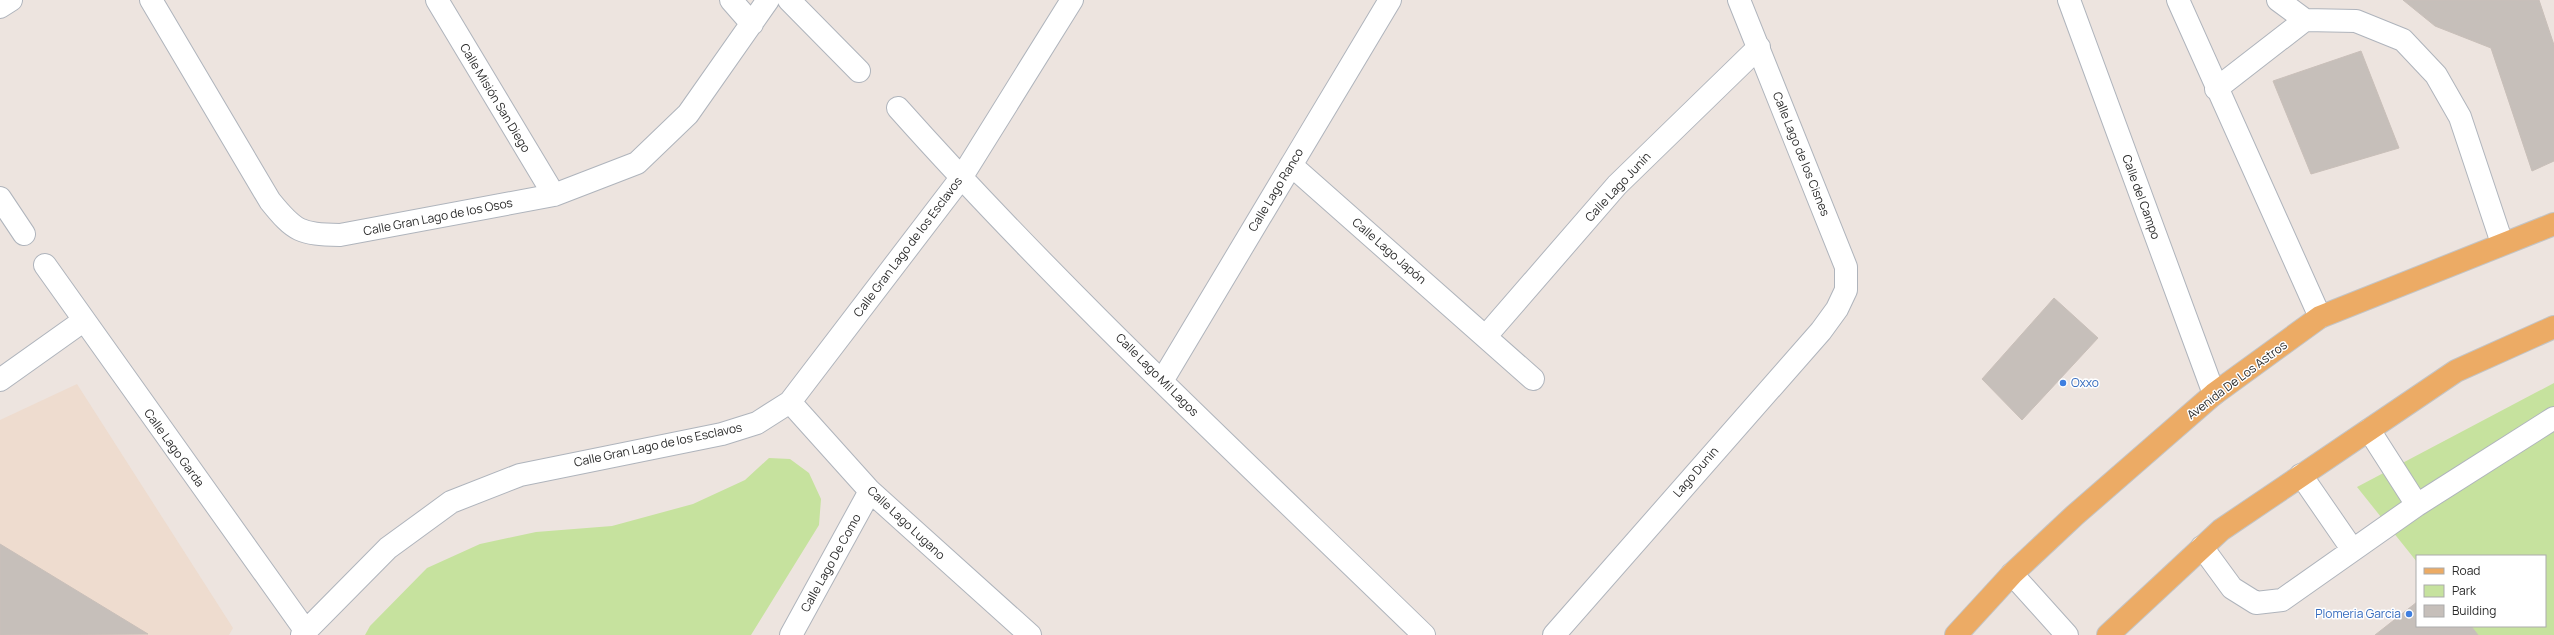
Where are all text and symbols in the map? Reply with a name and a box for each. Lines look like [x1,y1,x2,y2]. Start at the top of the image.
street label: Calle Misión San Diego [456,40,535,156]
street label: Calle Lago de los Cisnes [1769,89,1834,219]
street label: Calle Lago Ranco [1244,145,1307,235]
street label: Calle Lago Junín [1581,148,1654,225]
street label: Calle del Campo [2118,152,2165,242]
street label: Calle Gran Lago de los Esclavos [849,173,966,320]
street label: Calle Gran Lago de los Osos [362,194,514,239]
street label: Calle Lago Japón [1349,214,1430,288]
street label: Calle Lago Mil Lagos [1112,329,1203,420]
street label: Avenida De Los Astros [2183,336,2290,423]
place label: Oxxo [2071,374,2099,391]
marker: Oxxo [2058,378,2068,388]
street label: Calle Lago Garda [140,405,209,490]
street label: Calle Gran Lago de los Esclavos [572,418,744,471]
street label: Lago Dunin [1669,443,1722,501]
street label: Calle Lago Lugano [864,482,949,563]
street label: Calle Lago De Como [796,511,865,615]
legend [2416,555,2546,627]
text: Road [2452,562,2480,579]
text: Park [2452,582,2477,599]
text: Building [2452,602,2496,619]
place label: Plomeria Garcia [2315,605,2401,622]
marker: Plomeria Garcia [2404,609,2414,619]

